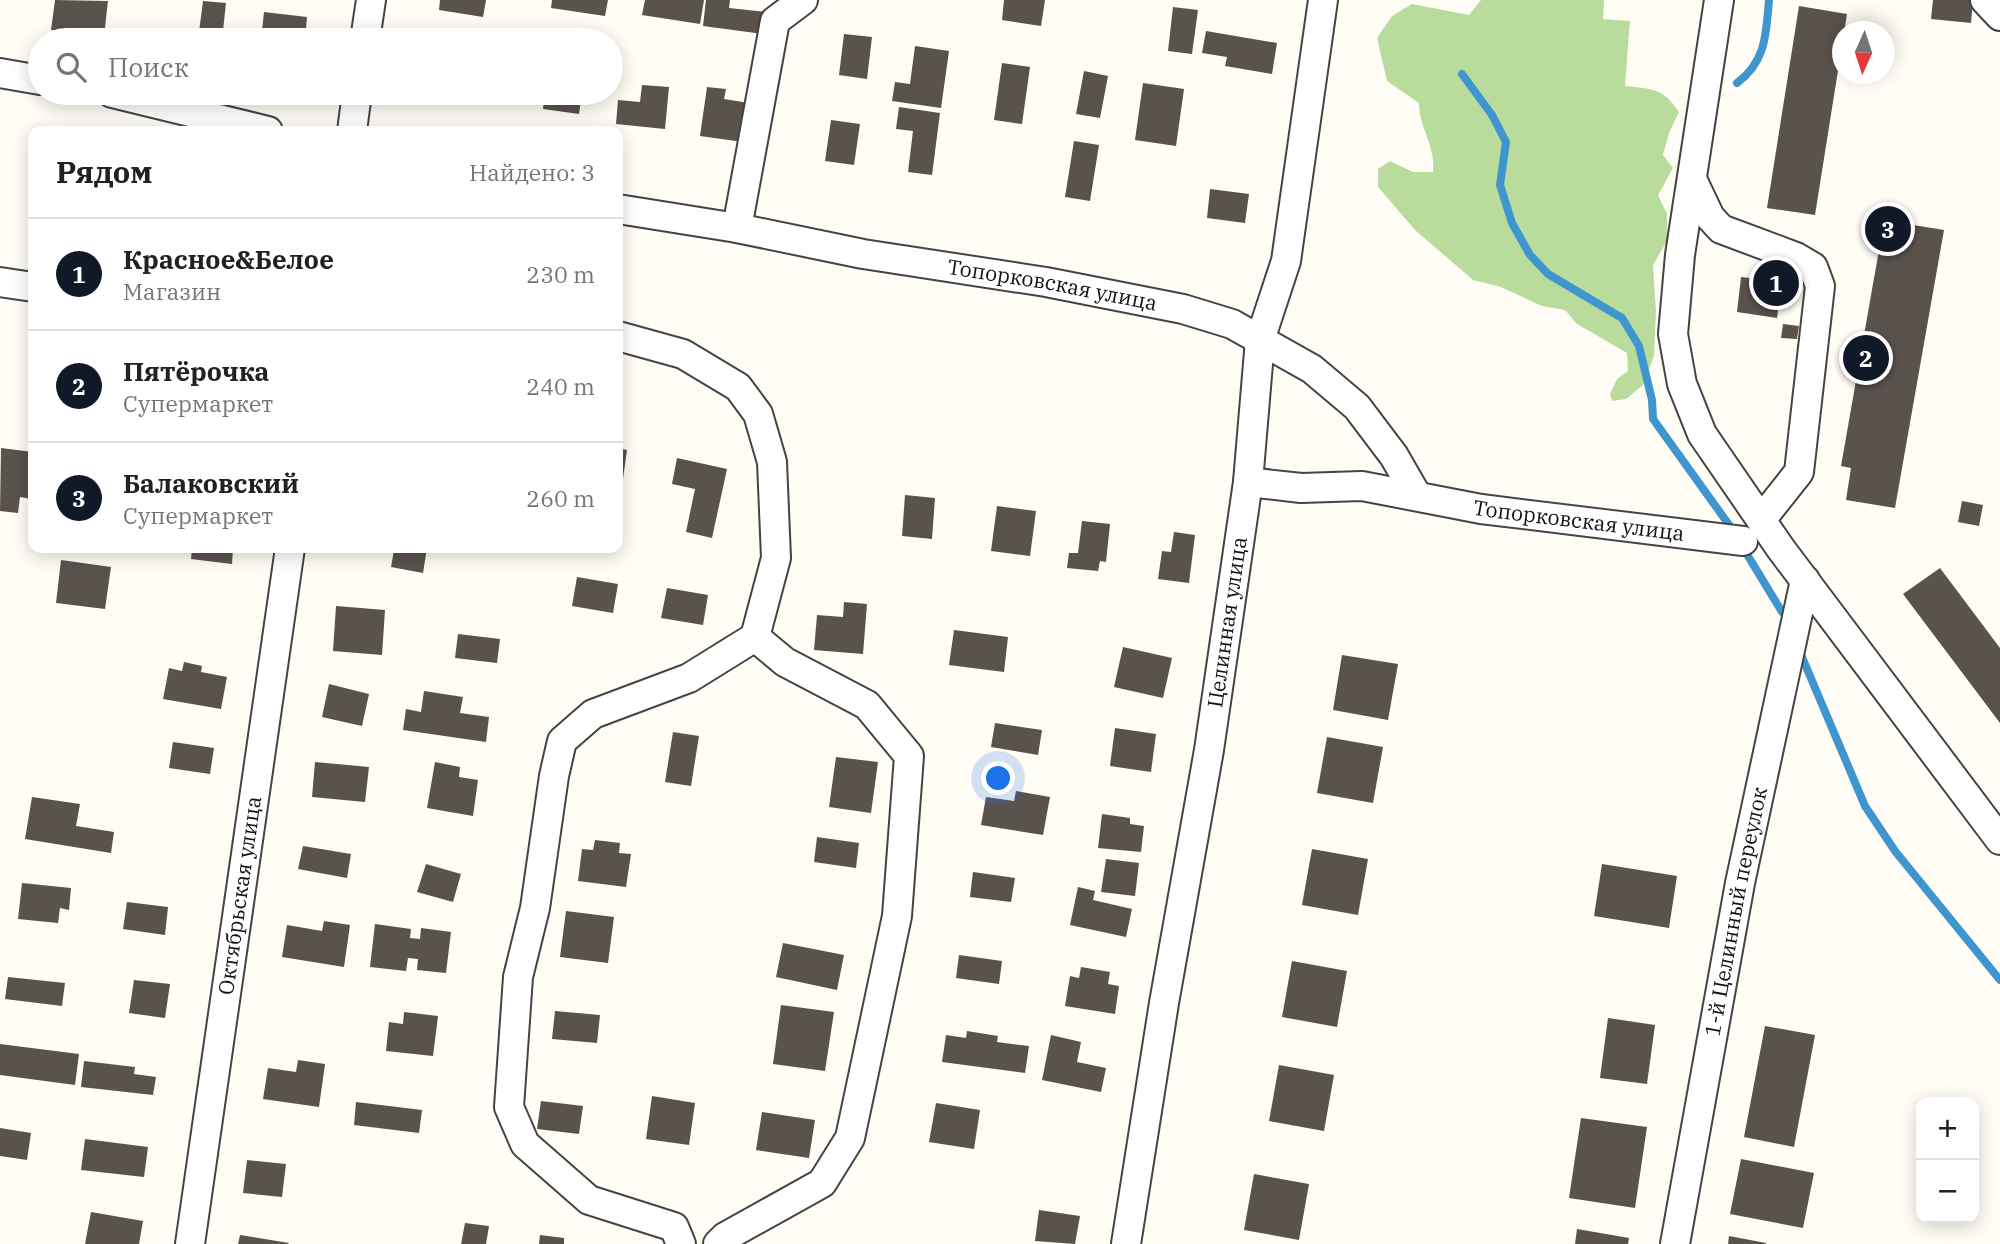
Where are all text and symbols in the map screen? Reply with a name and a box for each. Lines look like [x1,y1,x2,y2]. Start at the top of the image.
north arrow [1832,21,1895,84]
search box [28,28,623,105]
icon: search [52,48,90,86]
text: Поиск [108,50,189,84]
text: Рядом [56,152,152,191]
text: Найдено: 3 [469,157,595,187]
pin: 3 [1865,203,1911,255]
text: Красное&Белое [123,242,334,276]
street label: Топорковская улица [946,252,1160,317]
pin: 1 [1753,257,1799,309]
text: 1 [72,259,86,289]
text: 230 m [526,259,595,289]
text: Магазин [123,276,221,306]
pin: 2 [1843,332,1889,384]
text: Пятёрочка [123,354,269,388]
text: 2 [72,371,86,401]
text: 240 m [526,371,595,401]
text: Супермаркет [123,388,273,418]
text: Балаковский [123,466,299,500]
text: 3 [72,483,86,513]
text: 260 m [526,483,595,513]
street label: Топорковская улица [1471,493,1686,547]
text: Супермаркет [123,500,273,530]
street label: Целинная улица [1200,535,1253,709]
your location [981,761,1015,795]
street label: 1-й Целинный переулок [1698,784,1773,1038]
street label: Октябрьская улица [211,794,267,997]
map controls [1916,1097,1979,1223]
button: + [1916,1097,1979,1160]
button: − [1916,1160,1979,1223]

